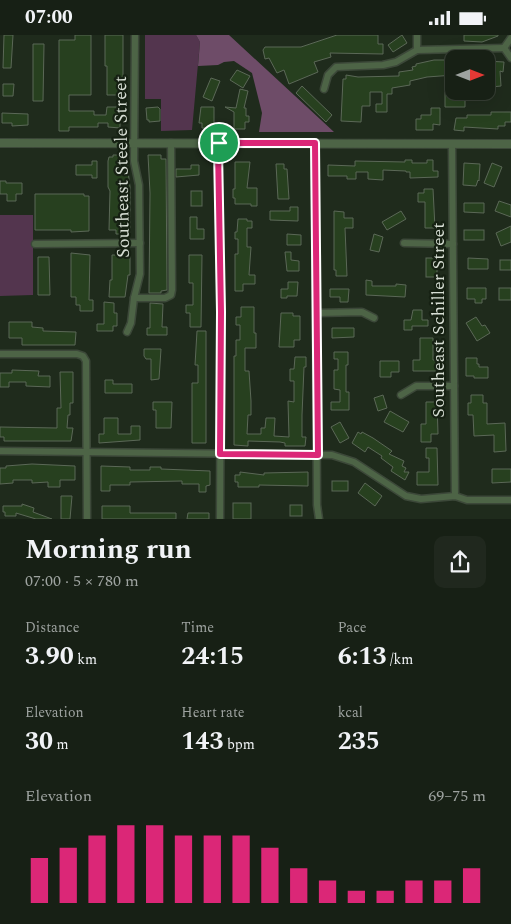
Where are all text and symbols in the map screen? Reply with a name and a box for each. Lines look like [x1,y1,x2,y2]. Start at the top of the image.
text: 07:00 [25,3,73,32]
north arrow [445,50,495,100]
map controls [445,50,495,100]
street label: Southeast Steele Street [107,76,137,258]
pin [198,122,240,164]
icon: arrive [205,129,233,157]
street label: Southeast Schiller Street [425,222,452,418]
text: Morning run [25,528,192,571]
button: share [434,536,486,588]
text: 07:00 · 5 × 780 m [25,569,139,593]
text: Distance [25,617,80,638]
text: Time [181,617,214,638]
text: Pace [338,617,367,638]
text: 3.90 [25,638,74,676]
text: 24:15 [181,638,244,676]
text: 6:13 [338,638,386,676]
text: km [74,649,97,670]
text: /km [386,649,413,670]
text: Elevation [25,702,84,723]
text: Heart rate [181,702,245,723]
text: kcal [338,702,363,723]
text: 30 [25,723,53,761]
text: 143 [181,723,223,761]
text: 235 [338,723,380,761]
text: m [53,734,69,755]
text: bpm [223,734,255,755]
text: Elevation [25,784,92,808]
text: 69–75 m [428,784,486,808]

